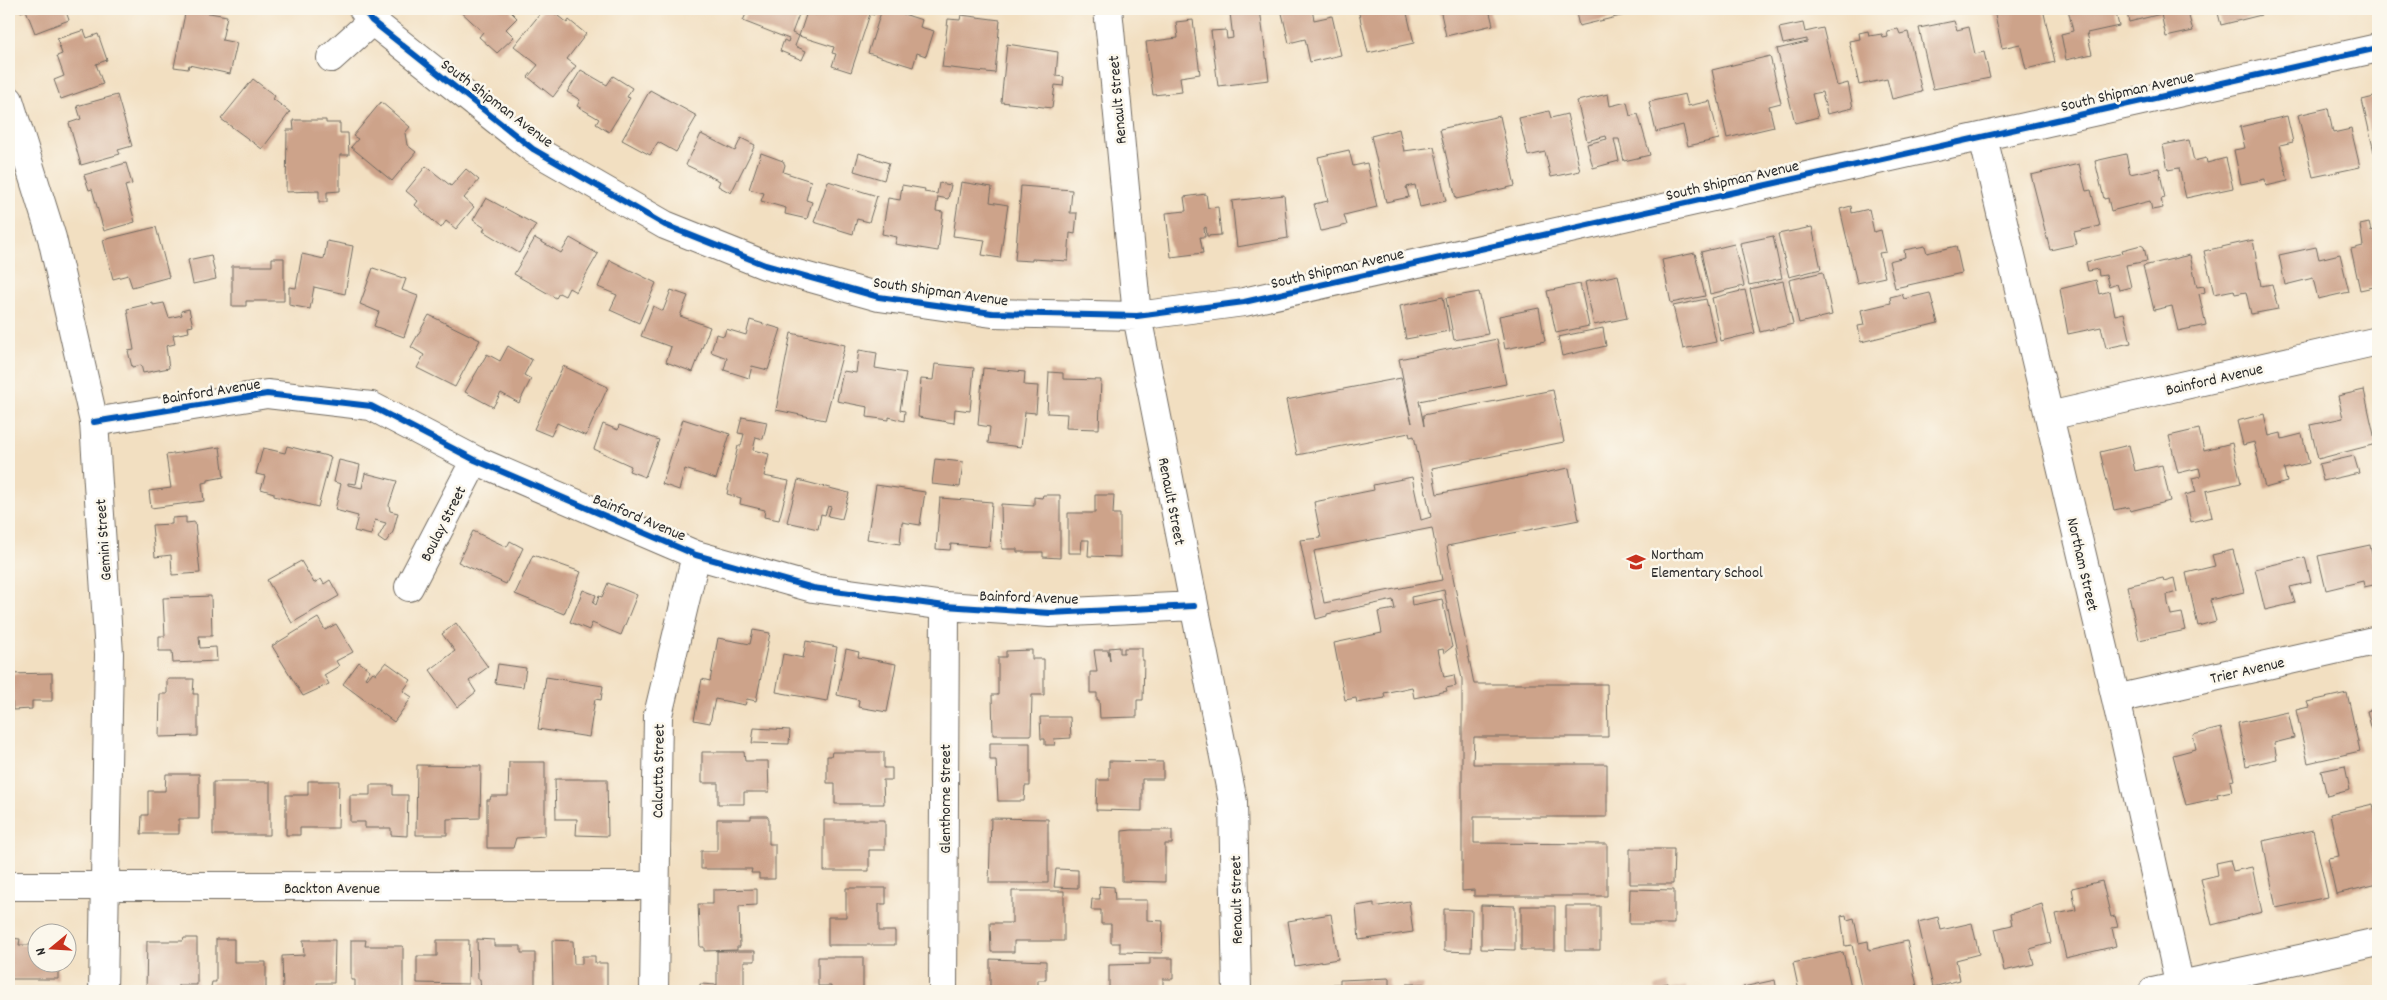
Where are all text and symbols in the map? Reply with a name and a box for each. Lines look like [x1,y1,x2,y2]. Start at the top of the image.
street label: South Shipman Avenue [435,54,558,154]
street label: Renault Street [1103,54,1134,145]
street label: South Shipman Avenue [2059,66,2196,119]
street label: South Shipman Avenue [1664,155,1801,208]
street label: South Shipman Avenue [1269,243,1406,296]
street label: South Shipman Avenue [872,272,1010,313]
street label: Bainford Avenue [2164,358,2265,403]
street label: Bainford Avenue [161,373,262,412]
street label: Renault Street [1151,456,1190,547]
street label: Boulay Street [415,482,473,566]
street label: Bainford Avenue [589,488,689,548]
street label: Gemini Street [90,498,119,581]
street label: Northam Street [2060,516,2104,614]
place label: Northam Elementary School [1651,544,1763,585]
school or university icon: Northam Elementary School [1625,551,1647,573]
street label: Bainford Avenue [979,585,1079,612]
street label: Trier Avenue [2208,652,2287,691]
street label: Calcutta Street [647,724,672,818]
street label: Glenthorne Street [935,744,958,854]
street label: Renault Street [1225,855,1250,945]
street label: Backton Avenue [284,878,380,901]
north arrow [28,922,78,972]
text: N [31,945,52,958]

